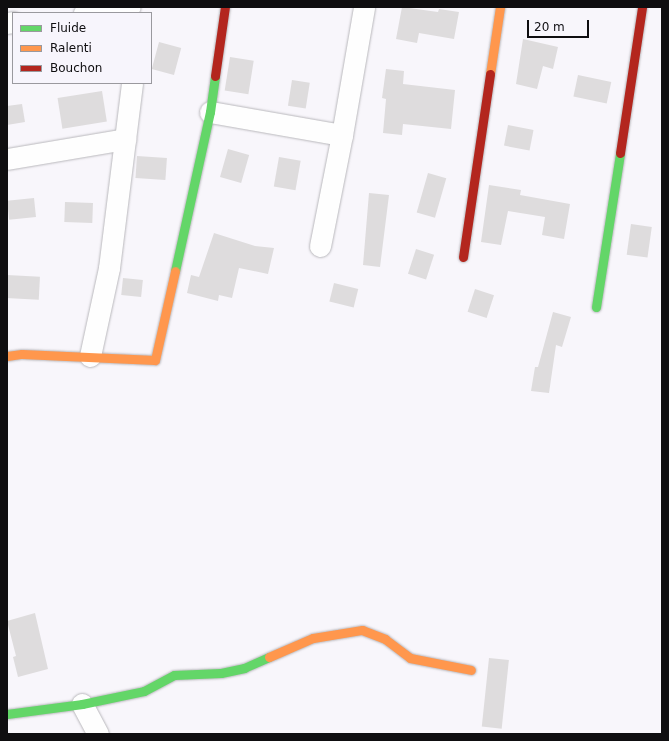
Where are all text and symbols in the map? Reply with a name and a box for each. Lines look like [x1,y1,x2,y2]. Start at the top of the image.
legend [12,12,152,84]
scale bar [529,12,591,38]
text: 20 m [534,20,565,34]
text: Fluide [50,21,86,35]
text: Ralenti [50,41,92,55]
text: Bouchon [50,61,102,75]

